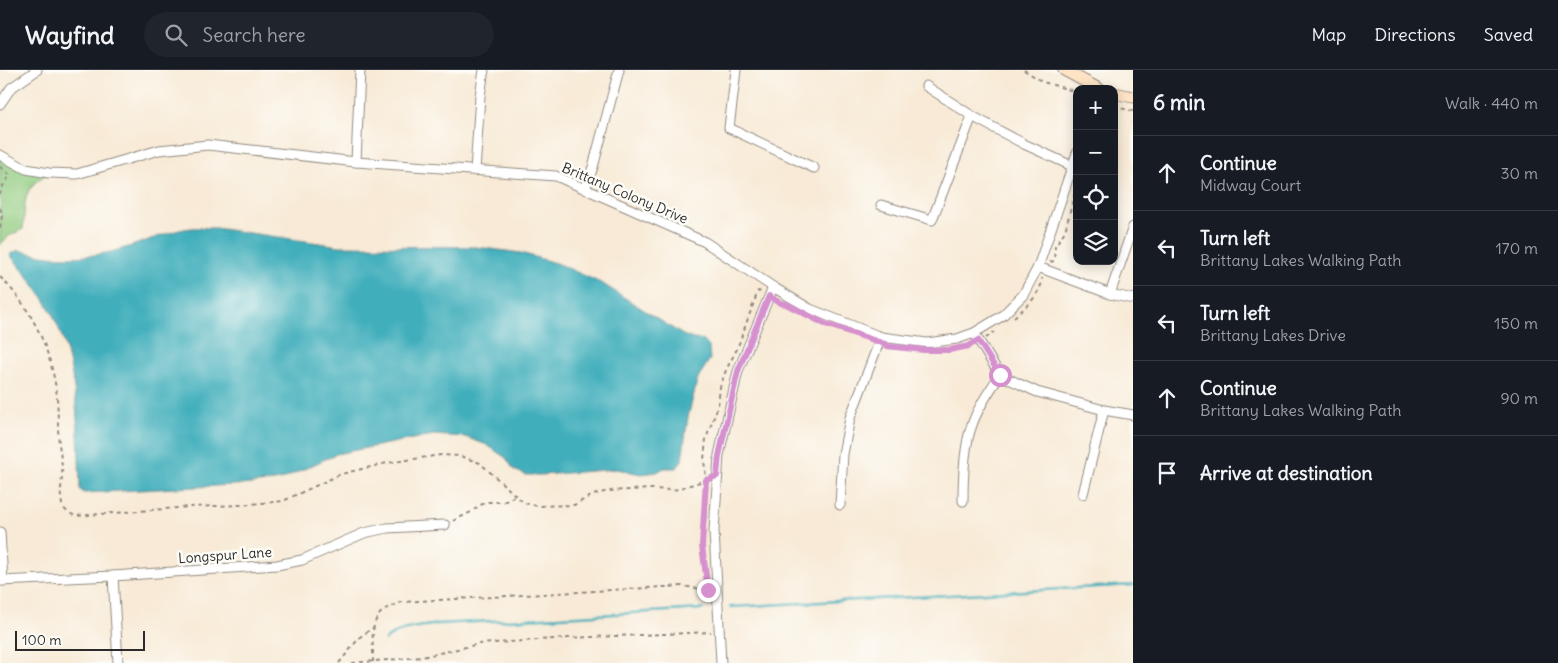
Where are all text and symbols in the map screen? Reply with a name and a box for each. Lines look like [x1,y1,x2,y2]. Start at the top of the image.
search box [144,12,494,57]
text: Wayfind [25,20,114,50]
icon: search [162,21,190,49]
text: Search here [202,23,306,47]
text: Map [1311,23,1346,46]
text: Directions [1374,23,1456,46]
text: Saved [1484,23,1533,46]
map controls [1073,85,1118,265]
button: + [1073,85,1118,130]
text: 6 min [1153,89,1205,116]
text: Walk · 440 m [1445,93,1538,113]
button: − [1073,130,1118,175]
text: Continue [1200,151,1277,175]
street label: Brittany Colony Drive [559,158,691,228]
icon: ahead [1153,159,1181,187]
text: 30 m [1501,163,1538,183]
button: locate [1073,175,1118,220]
text: Midway Court [1200,175,1301,195]
button: layers [1073,220,1118,265]
text: Turn left [1200,226,1270,250]
icon: left [1153,234,1181,262]
text: 170 m [1495,238,1538,258]
text: Brittany Lakes Walking Path [1200,250,1402,270]
text: Turn left [1200,301,1270,325]
icon: left [1153,309,1181,337]
text: 150 m [1494,313,1538,333]
text: Brittany Lakes Drive [1200,325,1346,345]
route start [989,364,1012,387]
text: Continue [1200,376,1277,400]
icon: ahead [1153,384,1181,412]
text: 90 m [1500,388,1538,408]
text: Brittany Lakes Walking Path [1200,400,1402,420]
icon: arrive [1153,459,1181,487]
text: Arrive at destination [1200,461,1373,485]
street label: Longspur Lane [178,543,272,567]
route end [697,579,720,602]
scale bar [15,628,145,651]
text: 100 m [22,631,62,649]

